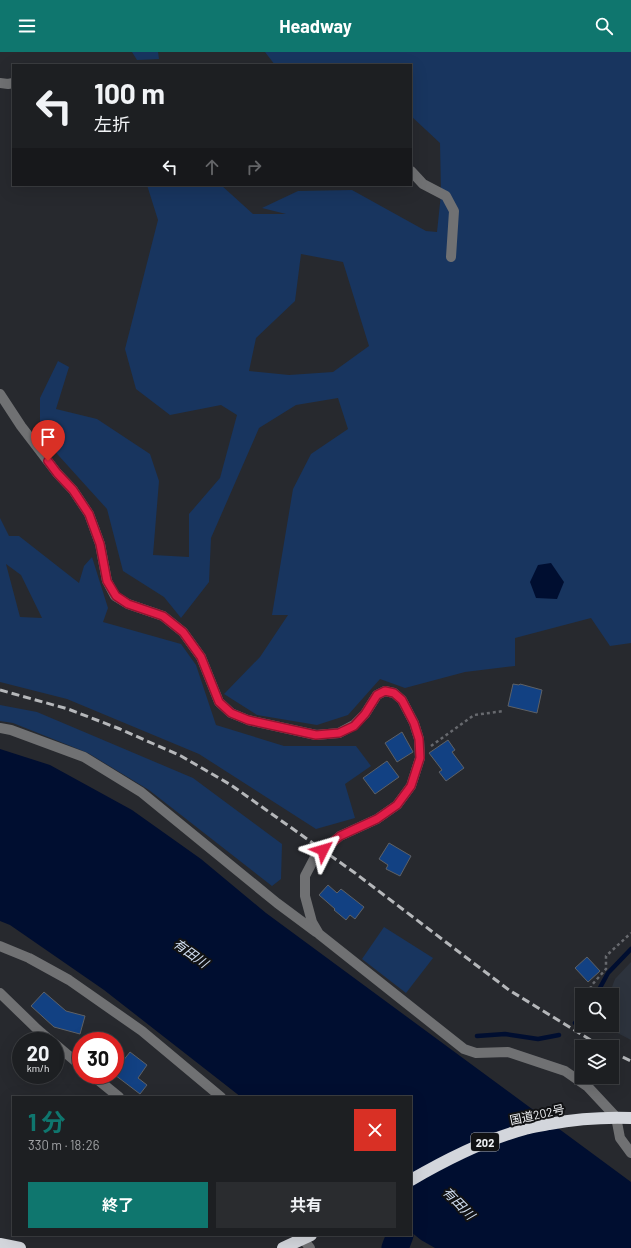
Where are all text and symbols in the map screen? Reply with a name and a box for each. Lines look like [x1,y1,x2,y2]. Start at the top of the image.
icon: menu [16,15,38,37]
text: Headway [279,15,352,37]
icon: search [593,15,615,37]
text: 100 m [94,76,165,110]
icon: left [28,80,80,132]
text: 左折 [94,113,130,135]
icon: left [159,156,181,178]
icon: ahead [201,156,223,178]
icon: right [243,156,265,178]
pin [31,420,65,461]
icon: arrive [37,426,59,448]
position arrow [302,829,344,871]
water label: 有田川 [171,935,213,972]
map controls [575,988,619,1084]
button: search [575,988,619,1032]
speed limit sign: 30 [72,1032,124,1084]
button: layers [575,1040,619,1084]
text: 20 [27,1041,49,1065]
text: km/h [27,1062,49,1074]
street label: 国道202号 [508,1101,566,1127]
text: 1 分 [28,1107,65,1136]
button: close [354,1109,396,1151]
road number: 202 [471,1133,499,1151]
text: 330 m · 18:26 [28,1137,99,1153]
button: 終了 [28,1182,208,1228]
button: 共有 [216,1182,396,1228]
water label: 有田川 [440,1183,480,1224]

